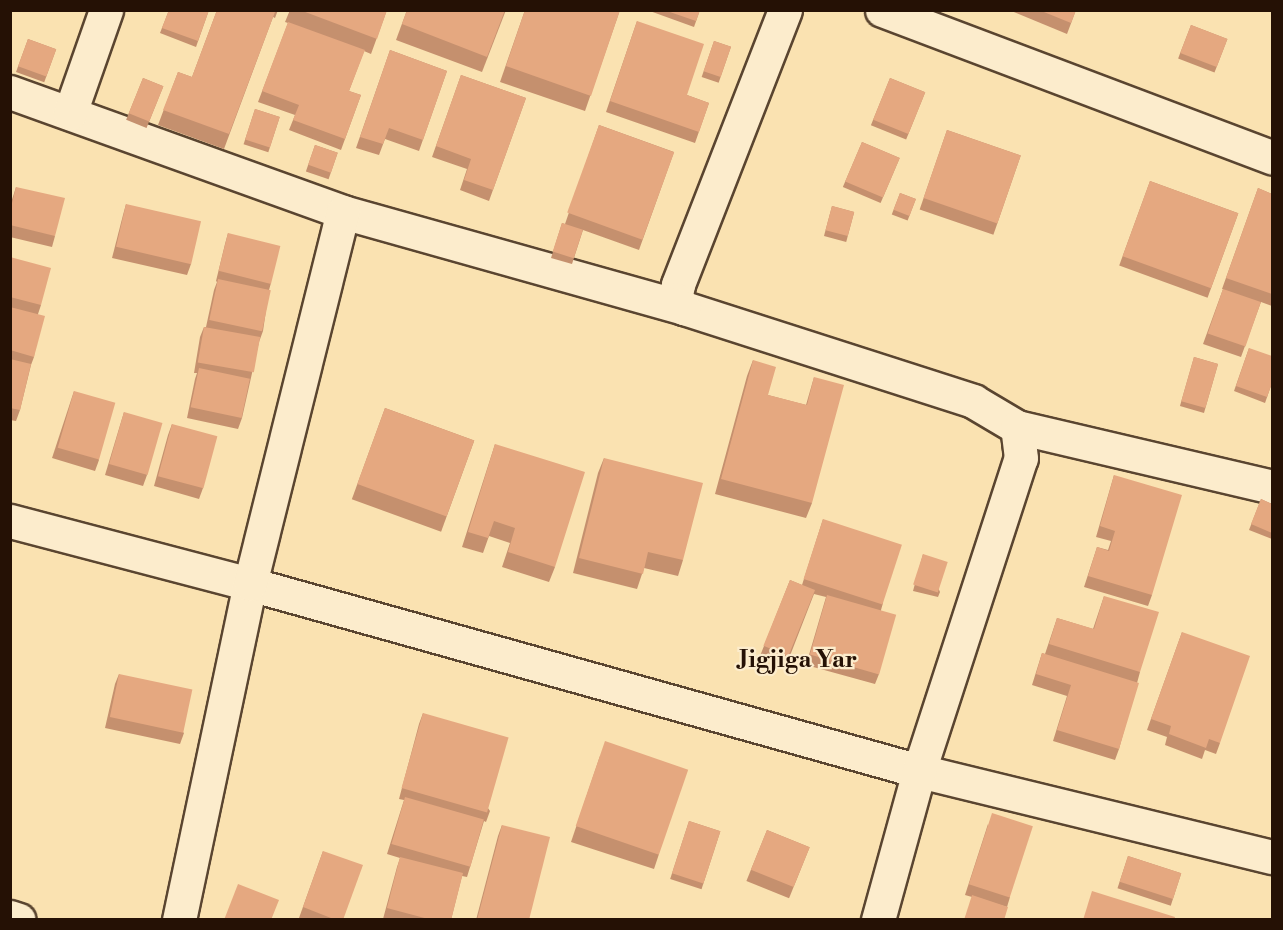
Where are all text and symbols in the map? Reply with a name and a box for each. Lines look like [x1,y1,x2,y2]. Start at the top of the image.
district label: Jigjiga Yar [739,647,857,675]

